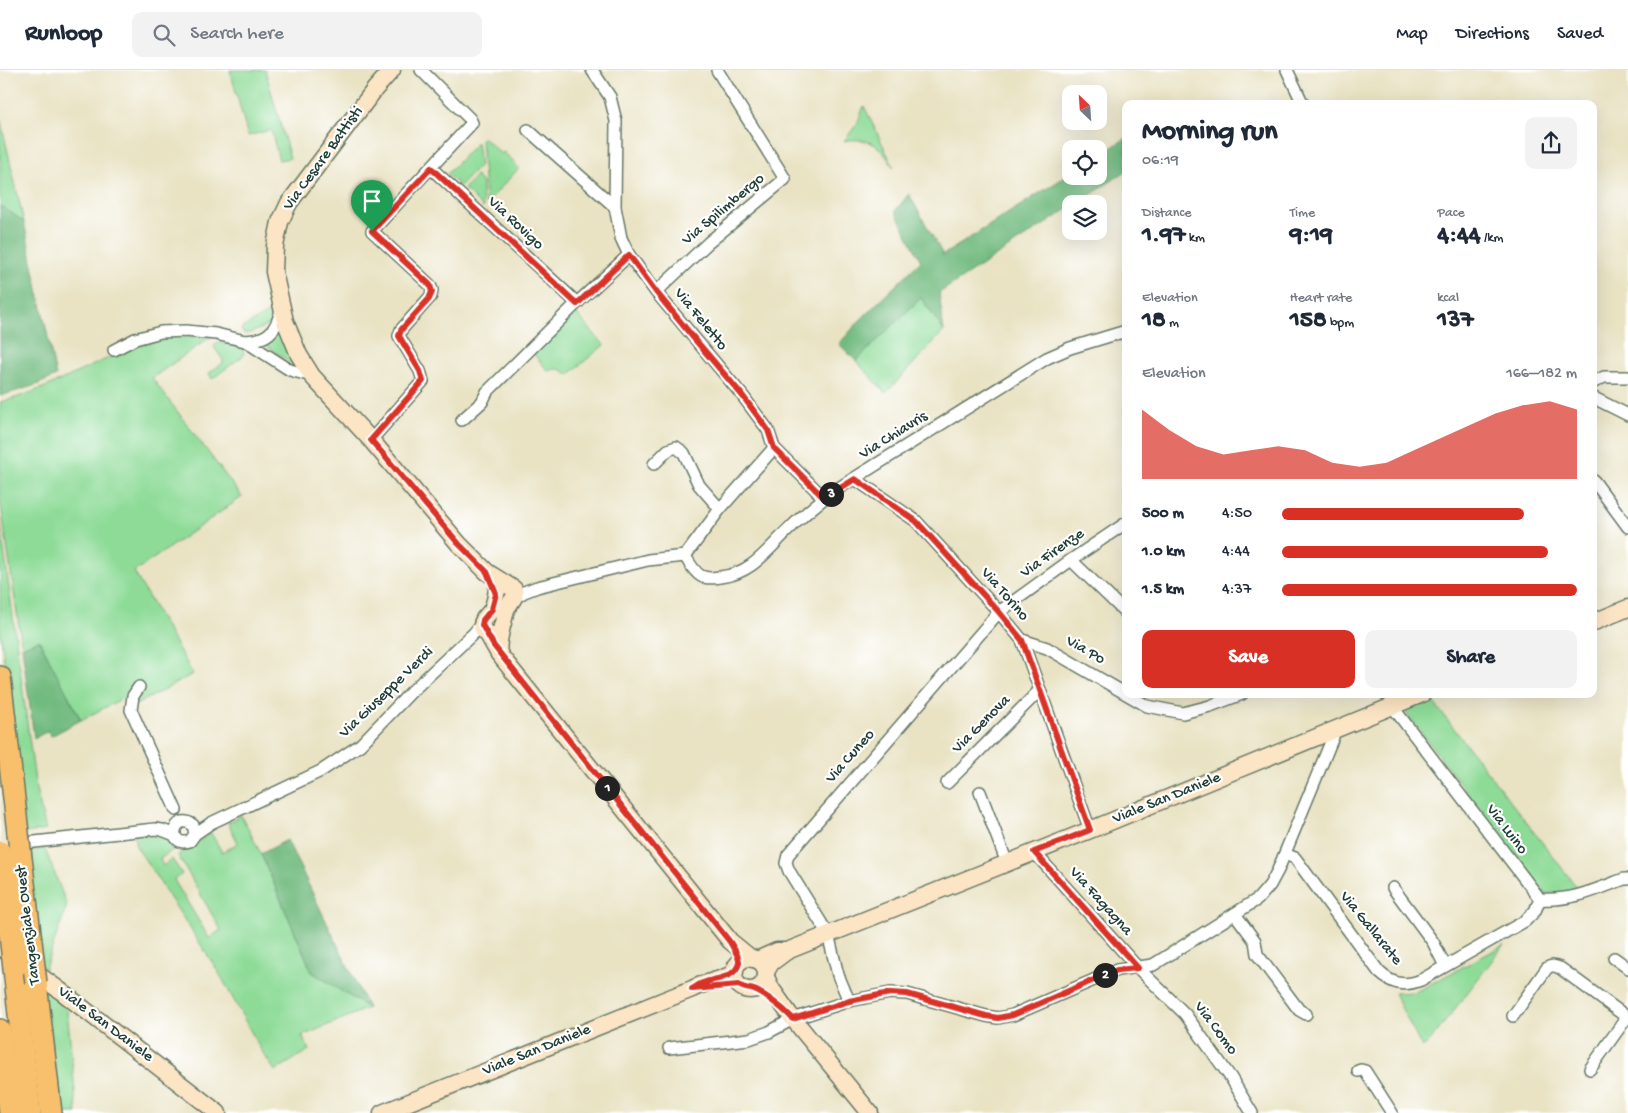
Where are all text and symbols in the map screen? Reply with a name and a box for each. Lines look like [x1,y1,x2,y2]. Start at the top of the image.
search box [132,12,482,57]
text: Runloop [25,20,102,49]
icon: search [150,21,178,49]
text: Search here [190,23,284,46]
text: Map [1396,24,1428,45]
text: Directions [1456,24,1529,45]
text: Saved [1557,24,1603,45]
north arrow [1062,85,1108,130]
map controls [1062,85,1107,240]
street label: Via Cesare Battisti [279,103,368,216]
text: Morning run [1142,116,1277,149]
button: share [1525,117,1577,169]
button: locate [1062,140,1107,185]
text: 06:19 [1142,152,1179,171]
street label: Via Spilimbergo [678,170,769,251]
pin [351,180,393,231]
icon: arrive [358,187,386,215]
street label: Via Rovigo [482,193,547,255]
button: layers [1062,195,1107,240]
text: Distance [1142,205,1191,222]
text: Time [1290,205,1315,222]
text: Pace [1437,205,1465,222]
text: 1.97 [1142,222,1185,251]
text: 9:19 [1290,222,1333,251]
text: 4:44 [1437,222,1481,251]
text: km [1185,230,1205,247]
text: /km [1481,230,1504,247]
street label: Via Feletto [669,284,731,355]
text: Elevation [1142,290,1198,307]
text: Heart rate [1290,290,1352,307]
text: kcal [1437,290,1459,307]
text: 18 [1142,307,1166,336]
text: 158 [1290,307,1327,336]
text: 137 [1437,307,1473,336]
text: m [1166,315,1179,332]
text: bpm [1327,315,1354,332]
text: Elevation [1142,365,1206,384]
text: 166–182 m [1506,365,1577,384]
street label: Via Chiavris [856,407,933,465]
pin: 3 [818,482,844,506]
text: 3 [828,486,835,503]
text: 500 m [1142,505,1184,524]
text: 4:50 [1222,505,1252,524]
street label: Via Firenze [1017,525,1089,583]
text: 1.0 km [1142,543,1185,562]
text: 4:44 [1222,543,1250,562]
street label: Via Torino [975,564,1032,626]
text: 1.5 km [1142,581,1184,600]
text: 4:37 [1222,581,1251,600]
button: Save [1142,630,1355,688]
button: Share [1365,630,1577,688]
street label: Via Po [1061,632,1108,670]
street label: Via Giuseppe Verdi [335,643,438,743]
street label: Via Genova [948,691,1016,759]
street label: Via Cuneo [822,726,880,789]
street label: Viale San Daniele [1109,768,1225,830]
pin: 1 [594,776,620,800]
text: 1 [605,780,610,797]
street label: Via Luino [1480,800,1531,859]
street label: Tangenziale Ovest [12,863,46,987]
street label: Via Fagagna [1064,863,1136,941]
street label: Via Gallarate [1334,888,1406,970]
pin: 2 [1092,962,1118,988]
text: 2 [1102,967,1109,984]
street label: Viale San Daniele [53,982,157,1068]
street label: Via Como [1188,998,1241,1059]
street label: Viale San Daniele [479,1020,595,1082]

